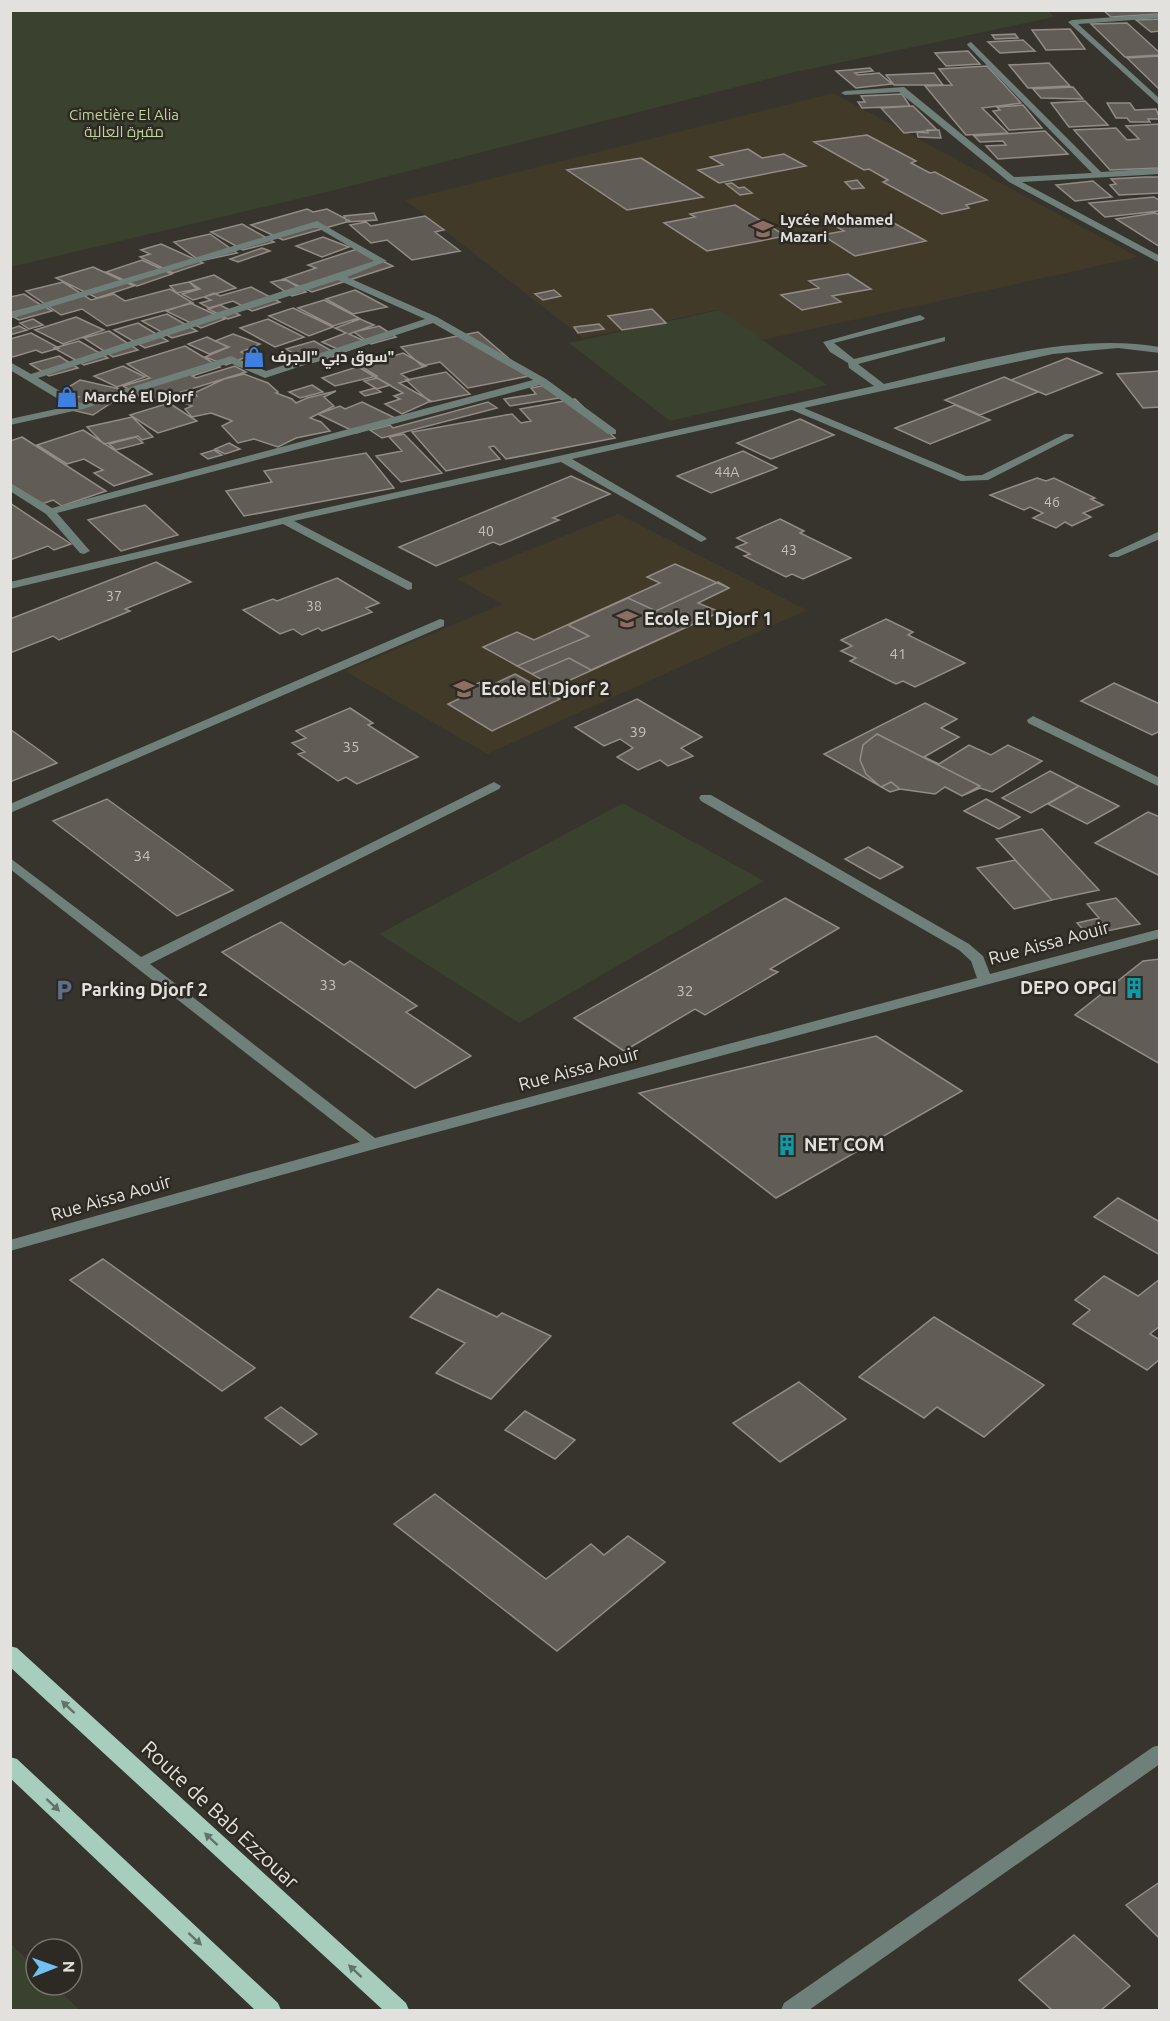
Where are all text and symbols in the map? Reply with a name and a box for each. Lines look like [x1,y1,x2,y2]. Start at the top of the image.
park label: Cimetière El Alia مقبرة العالية [69,106,179,141]
place label: Lycée Mohamed Mazari [780,211,893,245]
school or university icon: Lycée Mohamed Mazari [751,217,775,241]
shop icon: سوق دبي "الجرف" [242,345,266,369]
place label: سوق دبي "الجرف" [271,348,394,369]
shop icon: Marché El Djorf [55,385,79,409]
place label: Marché El Djorf [84,388,194,405]
house number: 44A [715,464,739,480]
house number: 46 [1044,494,1060,510]
house number: 40 [478,523,494,539]
house number: 43 [781,542,797,558]
house number: 37 [106,588,122,604]
house number: 38 [306,598,322,614]
school or university icon: Ecole El Djorf 1 [615,607,639,631]
place label: Ecole El Djorf 1 [644,608,773,628]
house number: 41 [890,645,906,662]
school or university icon: Ecole El Djorf 2 [452,677,476,701]
place label: Ecole El Djorf 2 [481,678,610,698]
house number: 39 [630,723,646,740]
house number: 35 [343,738,359,755]
house number: 34 [134,847,150,864]
street label: Rue Aissa Aouir [986,916,1112,968]
house number: 33 [320,976,336,993]
building icon: DEPO OPGI [1122,976,1146,1000]
place label: DEPO OPGI [1020,977,1117,997]
parking icon: Parking Djorf 2 [52,978,76,1002]
place label: Parking Djorf 2 [81,979,208,999]
house number: 32 [677,982,693,999]
street label: Rue Aissa Aouir [516,1042,642,1094]
building icon: NET COM [775,1133,799,1157]
place label: NET COM [804,1134,885,1154]
street label: Rue Aissa Aouir [48,1170,173,1224]
one-way arrow [61,1700,75,1714]
street label: Route de Bab Ezzouar [137,1735,304,1893]
one-way arrow [45,1798,60,1811]
one-way arrow [204,1833,219,1846]
one-way arrow [187,1932,202,1946]
north arrow [24,1937,84,1997]
text: N [60,1961,78,1973]
one-way arrow [347,1964,362,1978]

